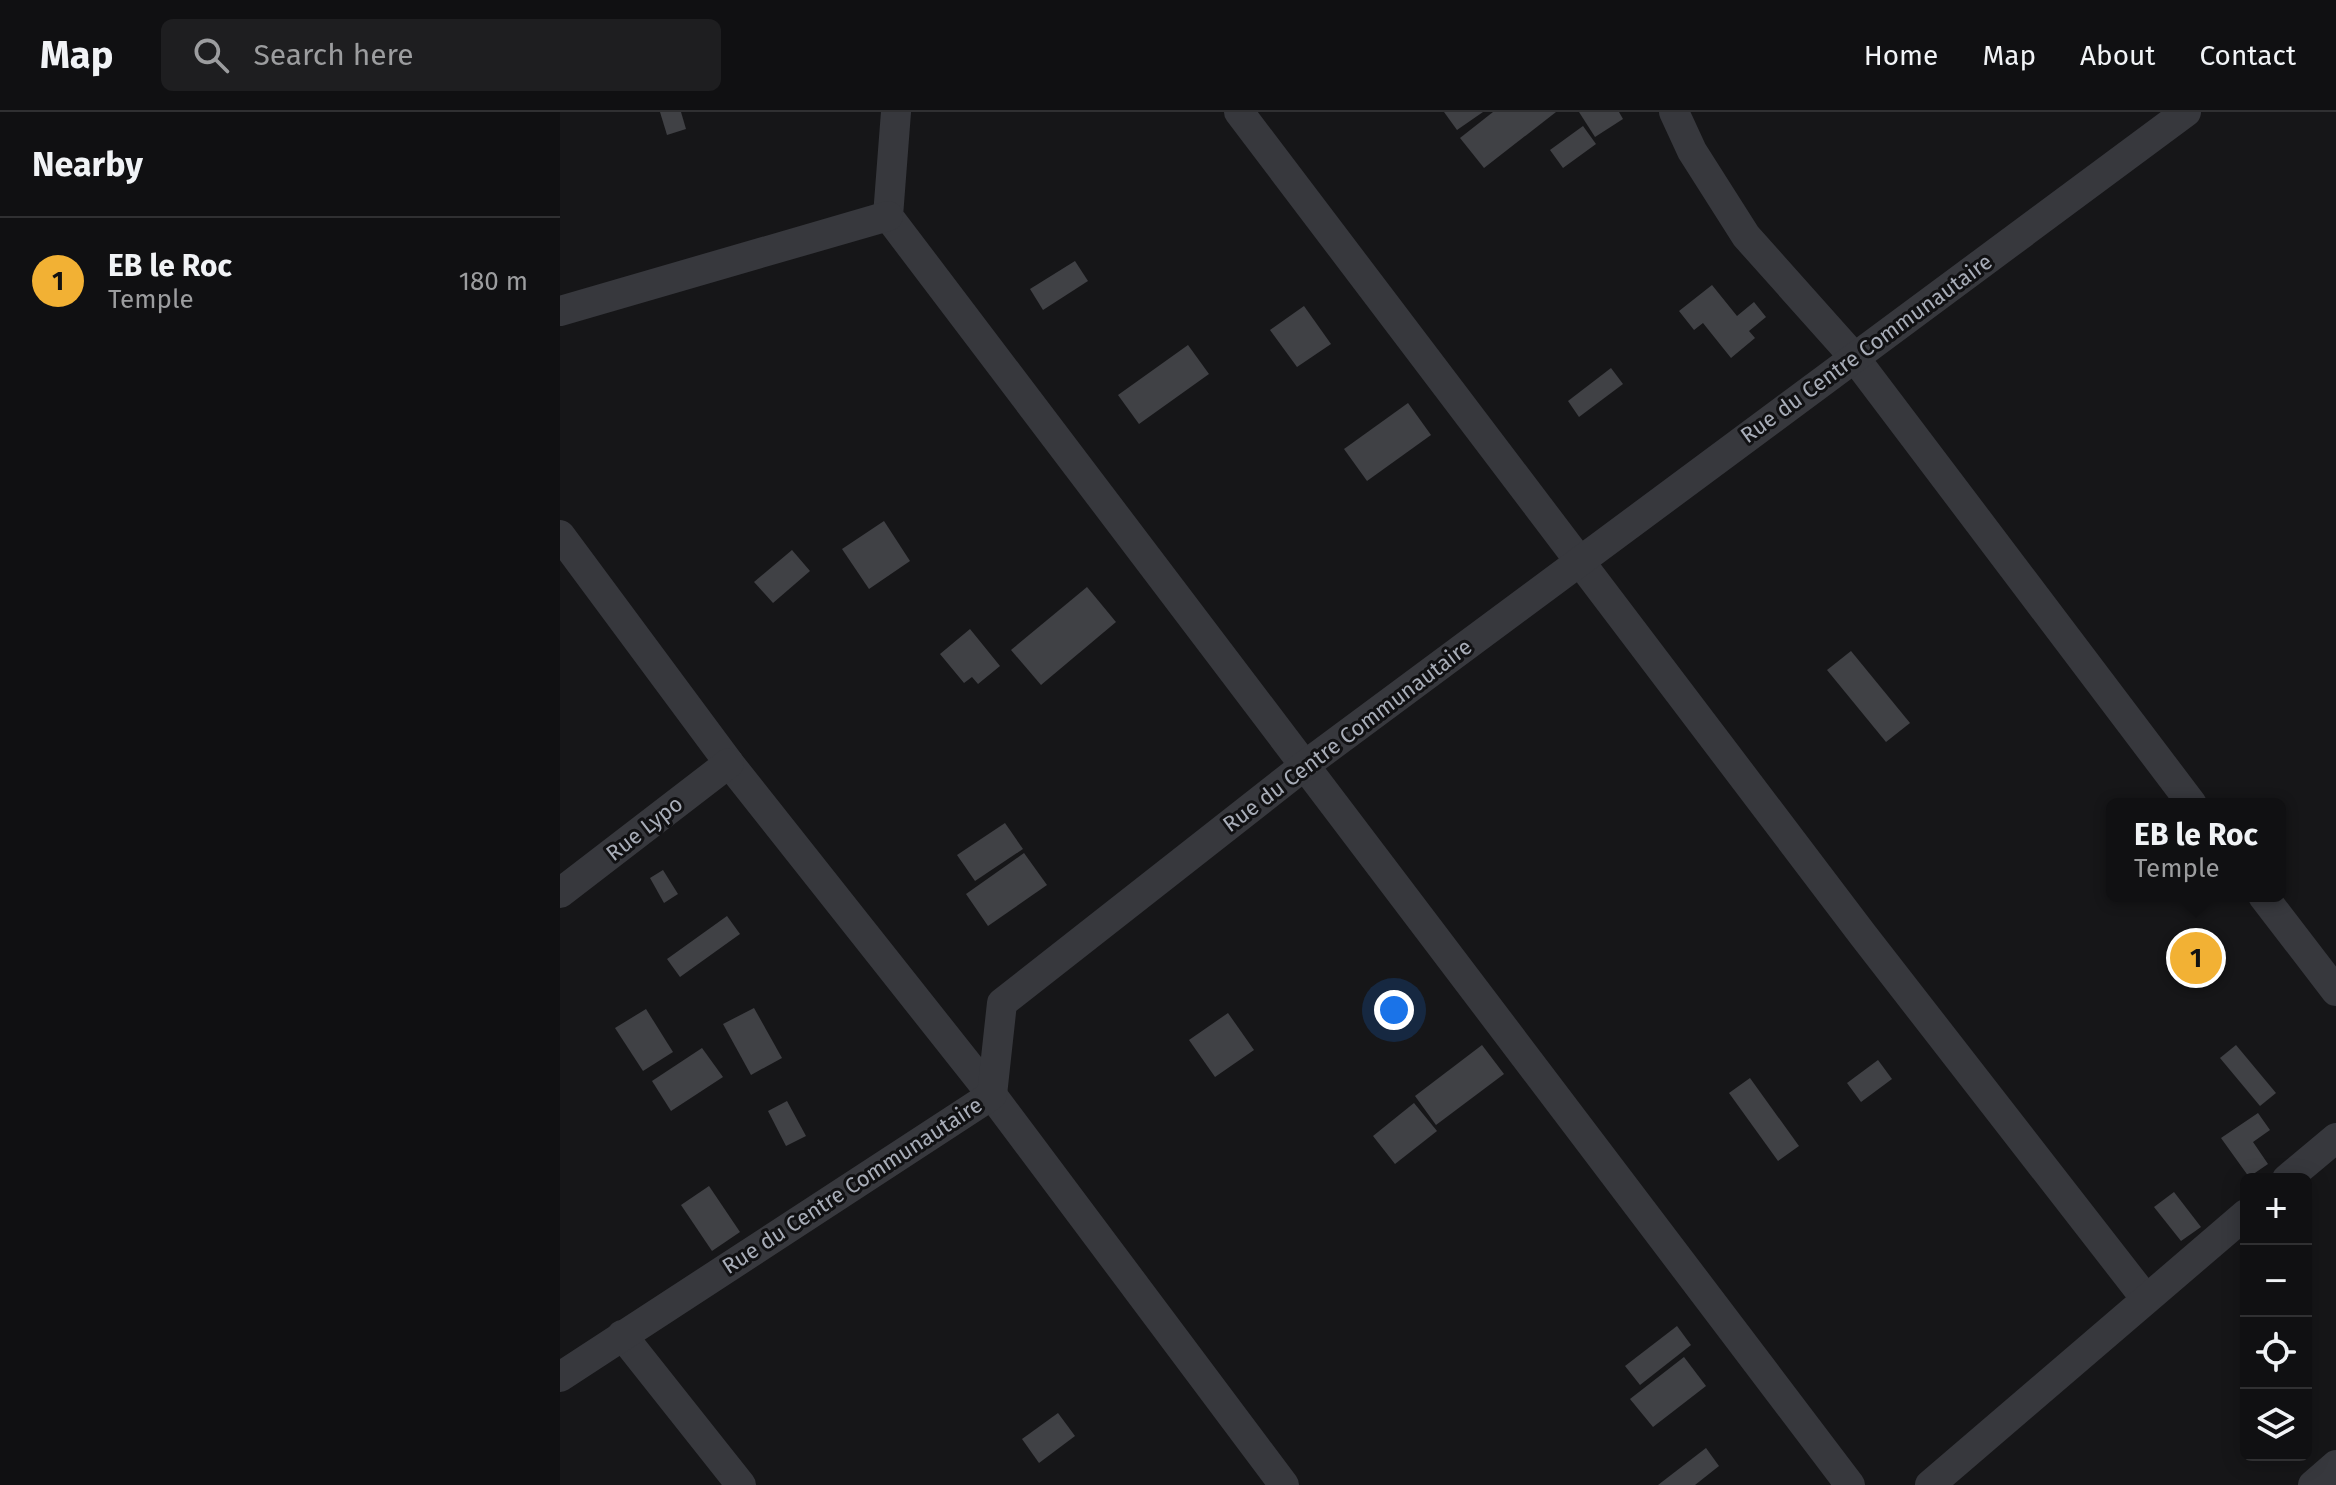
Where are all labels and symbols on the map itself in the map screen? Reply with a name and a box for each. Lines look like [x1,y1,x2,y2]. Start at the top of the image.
street label: Rue du Centre Communautaire [1735,248,1998,449]
street label: Rue du Centre Communautaire [1217,633,1477,838]
street label: Rue Lypo [600,790,688,867]
pin: 1 [2170,928,2222,988]
your location [1374,990,1414,1030]
street label: Rue du Centre Communautaire [717,1091,987,1280]

